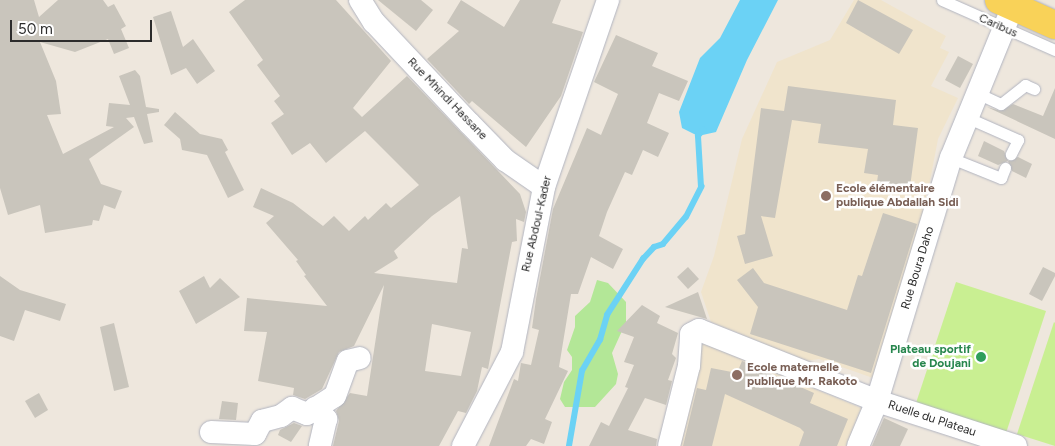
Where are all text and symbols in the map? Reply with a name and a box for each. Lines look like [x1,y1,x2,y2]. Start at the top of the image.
scale bar [12,10,155,42]
street label: Caribus [976,11,1020,41]
text: 50 m [18,20,53,38]
street label: Rue Mhindi Hassane [404,55,490,143]
street label: Rue Abdoul-Kader [519,175,555,273]
place label: Ecole élémentaire publique Abdallah Sidi [836,182,959,210]
marker: Ecole élémentaire publique Abdallah Sidi [820,190,832,202]
street label: Rue Boura Daho [899,225,937,311]
place label: Plateau sportif de Doujani [890,343,971,371]
marker: Plateau sportif de Doujani [975,351,987,363]
place label: Ecole maternelle publique Mr. Rakoto [747,361,857,389]
marker: Ecole maternelle publique Mr. Rakoto [731,369,743,381]
street label: Ruelle du Plateau [886,398,978,440]

